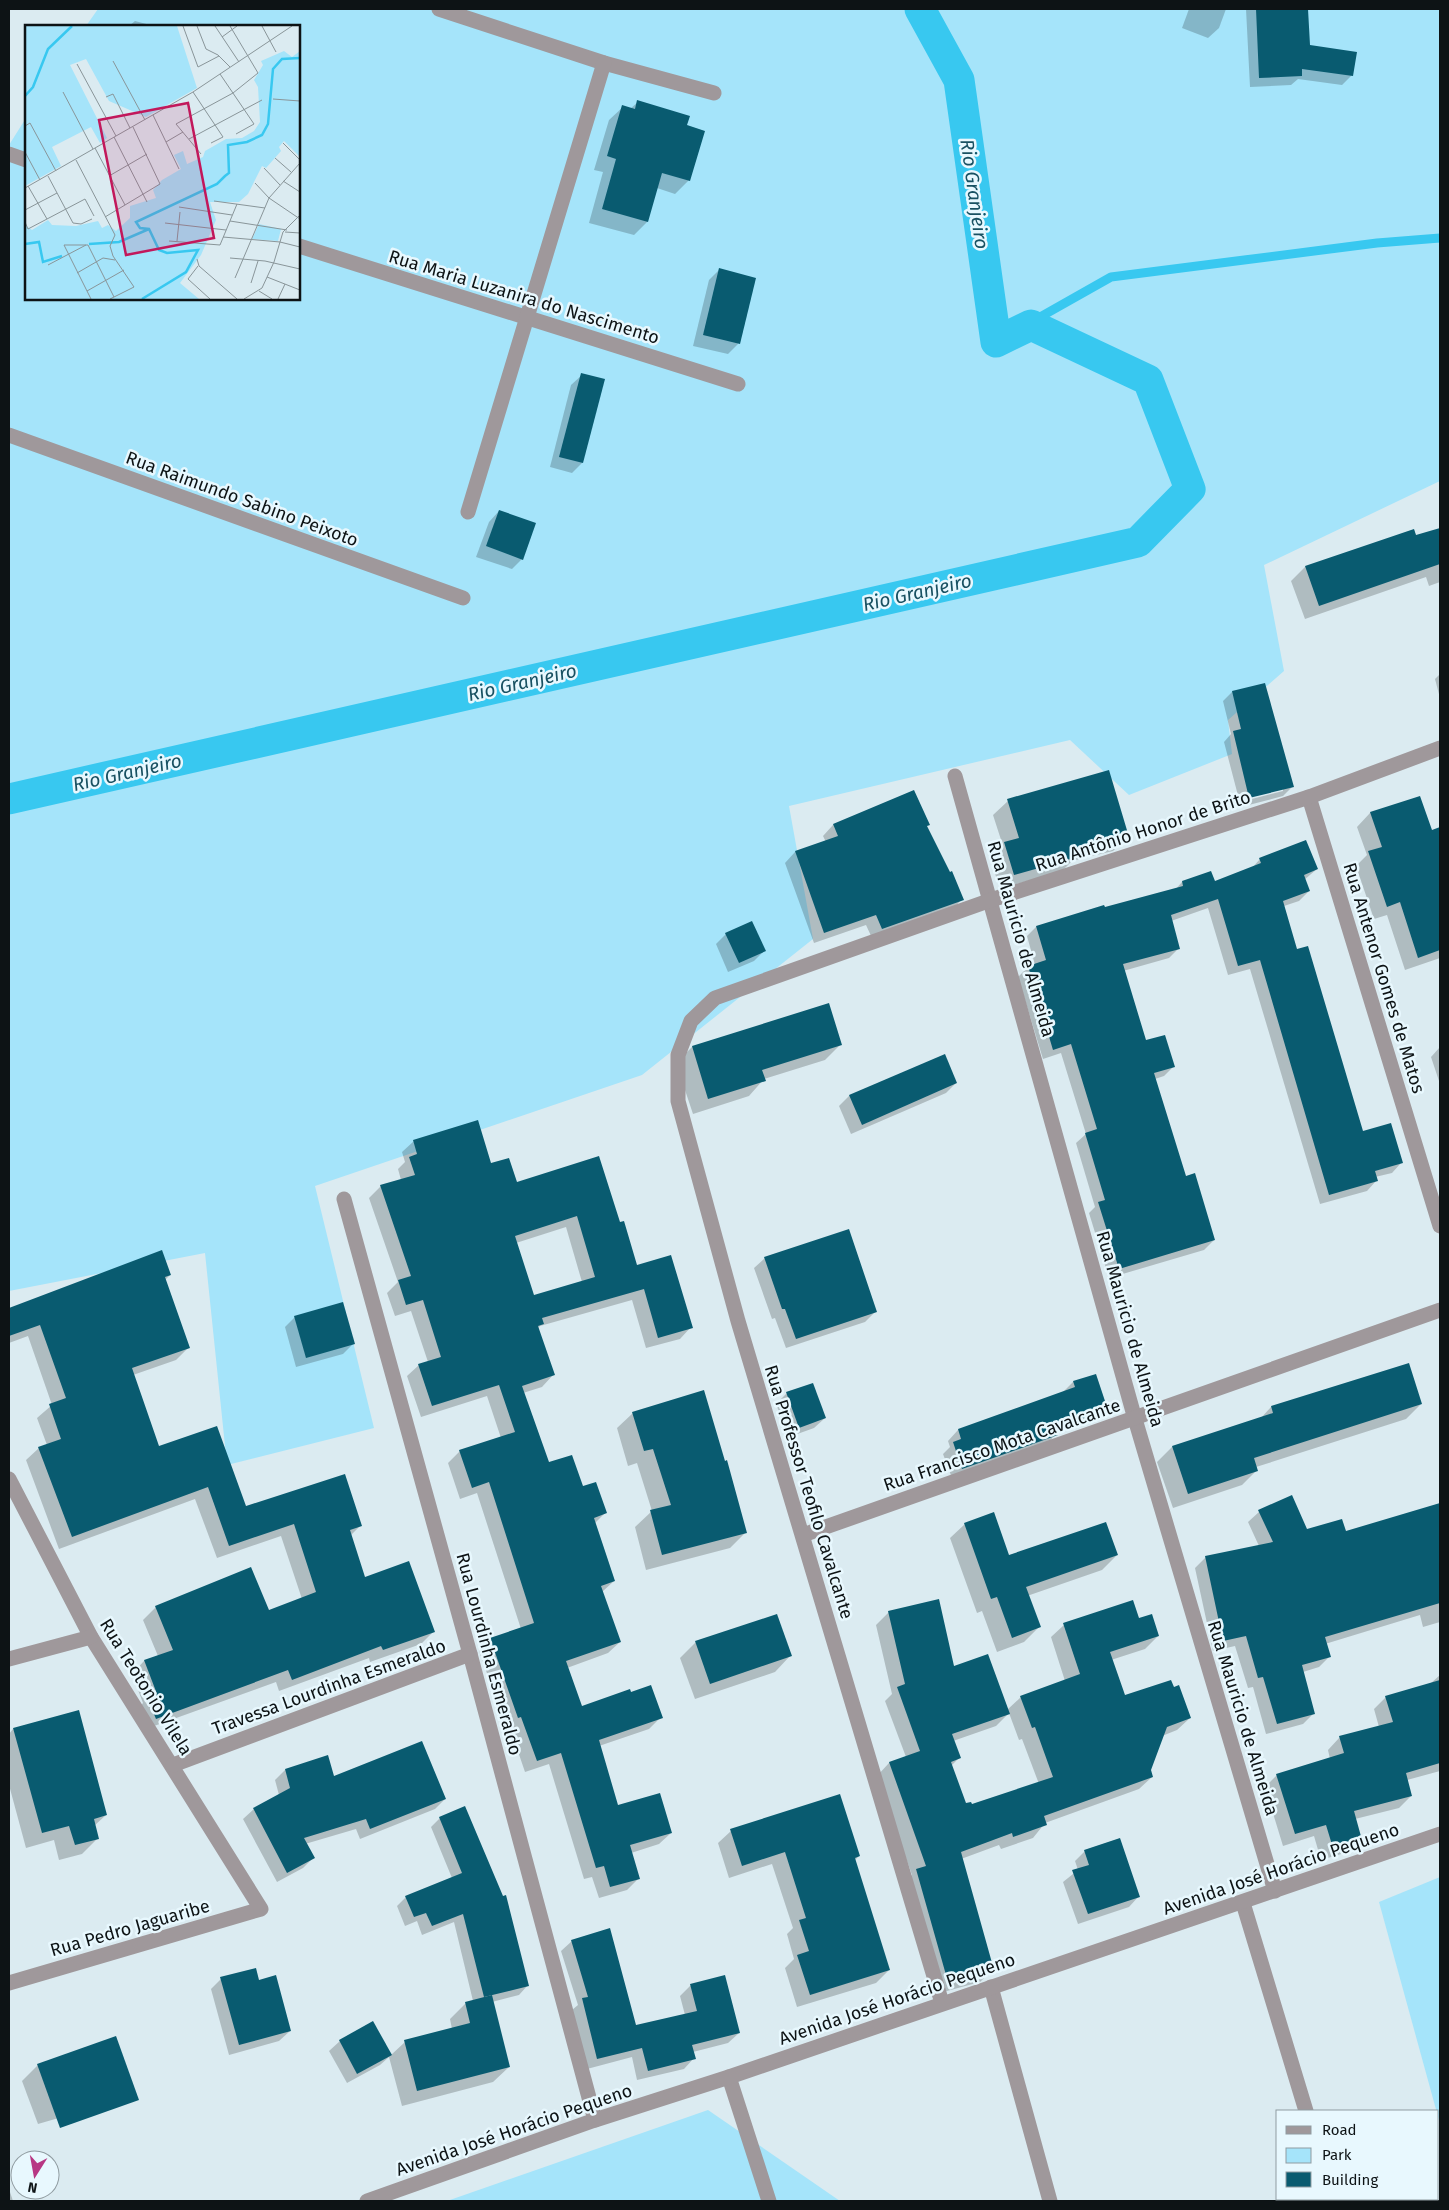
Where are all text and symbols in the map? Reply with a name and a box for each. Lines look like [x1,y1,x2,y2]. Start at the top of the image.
inset map [25,25,300,300]
water label: Rio Granjeiro [955,137,994,251]
street label: Rua Maria Luzanira do Nascimento [386,245,662,349]
street label: Rua Raimundo Sabino Peixoto [123,447,361,551]
water label: Rio Granjeiro [860,569,974,616]
water label: Rio Granjeiro [465,659,579,706]
water label: Rio Granjeiro [70,749,184,796]
street label: Rua Antônio Honor de Brito [1033,786,1253,876]
street label: Rua Mauricio de Almeida [982,838,1060,1040]
street label: Rua Antenor Gomes de Matos [1338,860,1430,1096]
street label: Rua Mauricio de Almeida [1091,1228,1169,1430]
street label: Rua Professor Teofilo Cavalcante [760,1362,858,1622]
street label: Rua Francisco Mota Cavalcante [880,1394,1124,1496]
street label: Rua Lourdinha Esmeraldo [451,1550,527,1758]
street label: Rua Teotonio Vilela [95,1614,197,1760]
street label: Rua Mauricio de Almeida [1203,1618,1283,1818]
street label: Travessa Lourdinha Esmeraldo [209,1634,449,1740]
street label: Avenida José Horácio Pequeno [1160,1818,1402,1920]
street label: Rua Pedro Jaguaribe [48,1895,212,1961]
street label: Avenida José Horácio Pequeno [776,1948,1018,2050]
street label: Avenida José Horácio Pequeno [393,2079,635,2181]
legend [1276,2110,1439,2200]
text: Road [1322,2121,1357,2139]
text: Park [1322,2146,1352,2164]
north arrow [10,2150,60,2200]
text: Building [1322,2171,1378,2189]
text: N [26,2178,39,2197]

